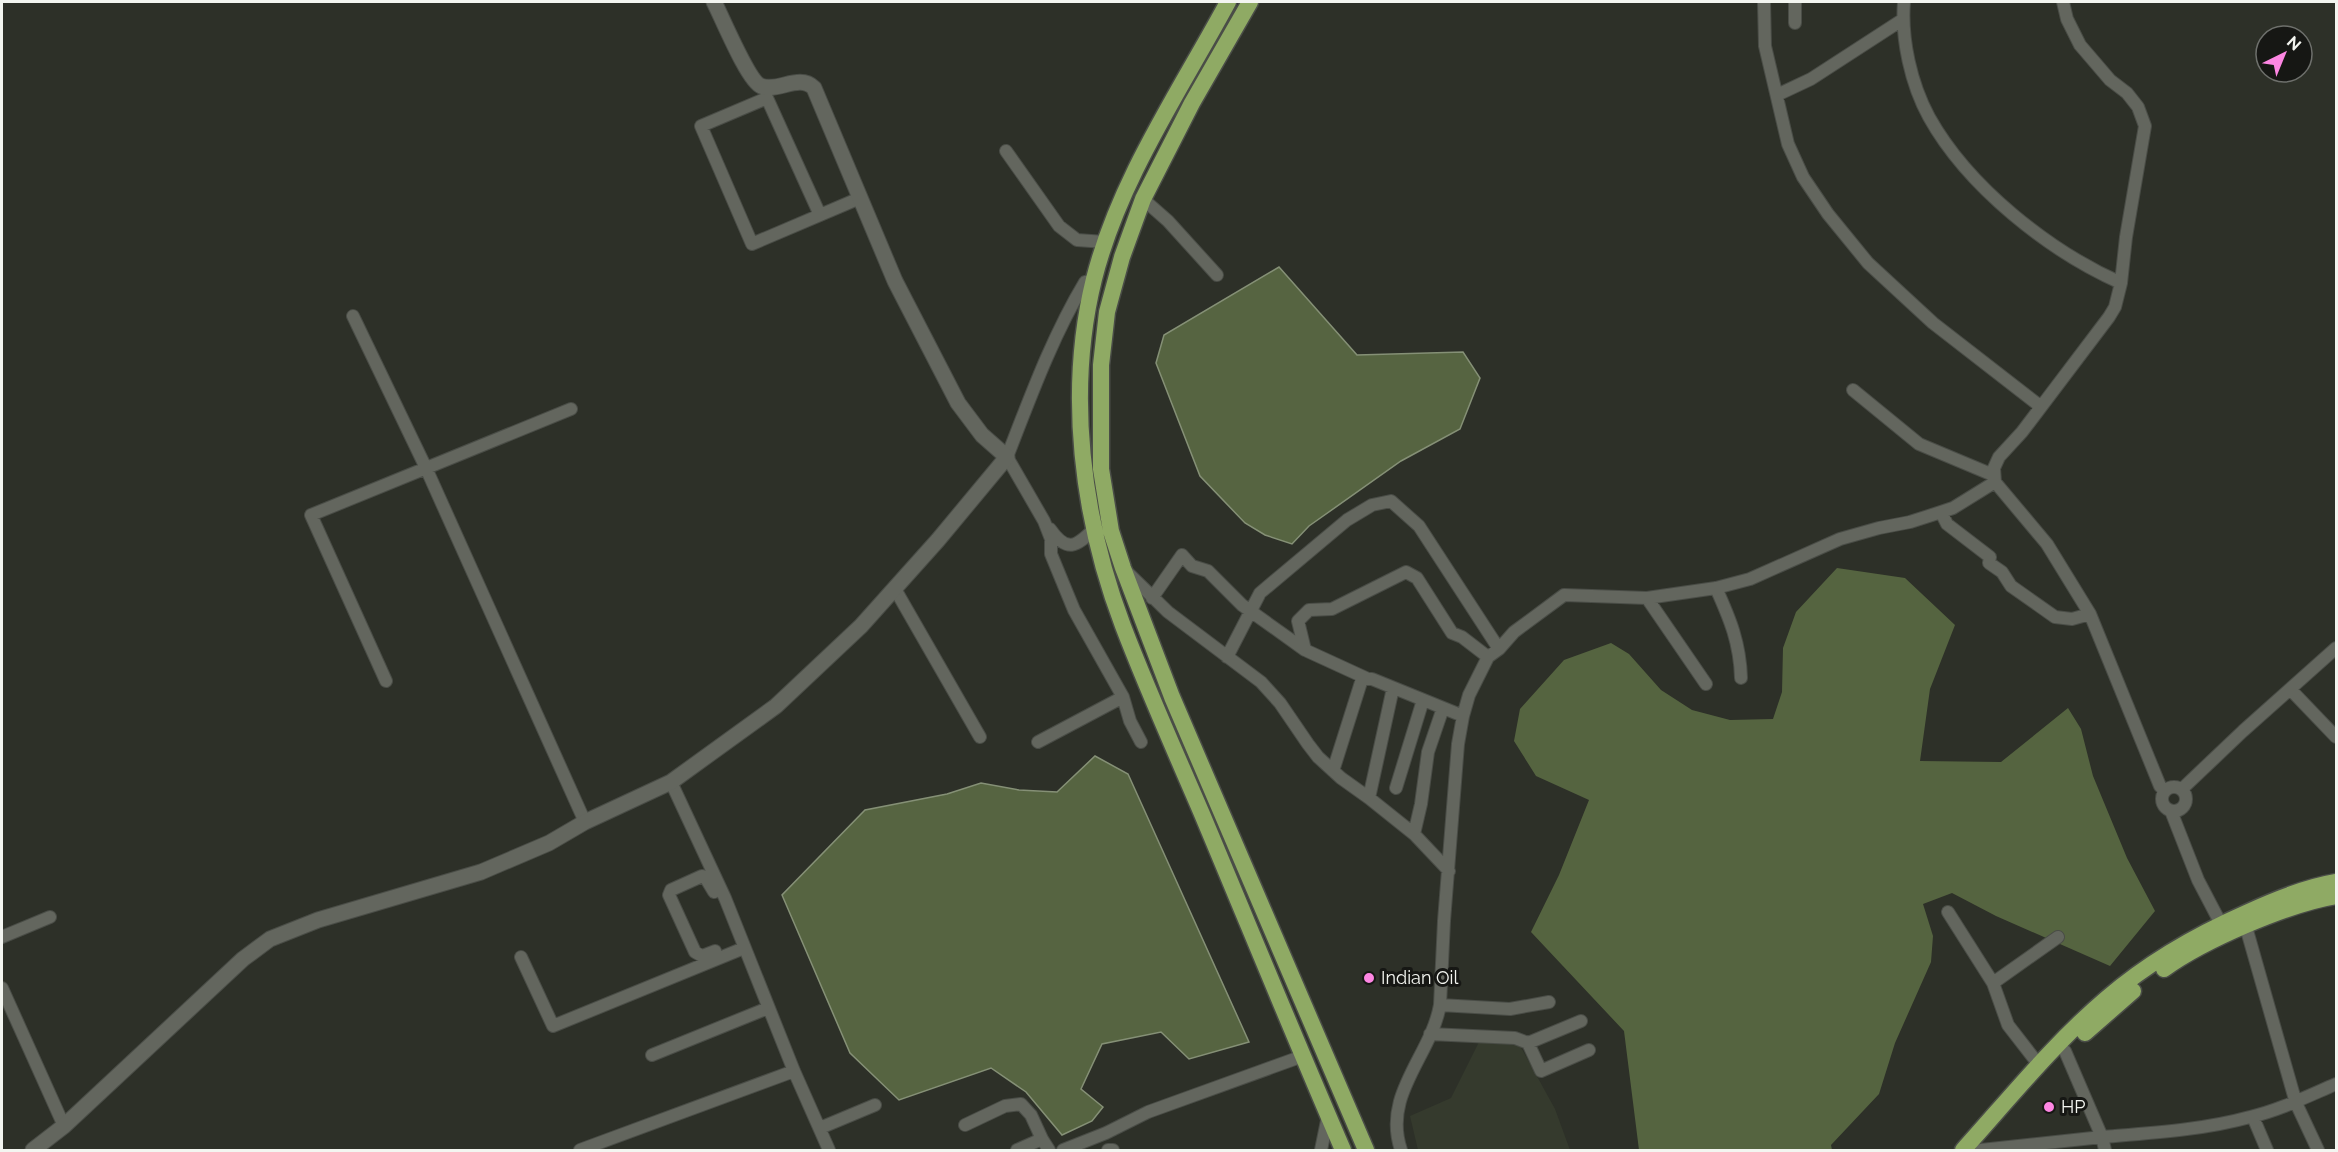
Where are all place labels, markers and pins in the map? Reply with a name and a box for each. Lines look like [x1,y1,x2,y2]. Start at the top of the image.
place label: Indian Oil [1381,967,1458,988]
marker: Indian Oil [1362,971,1376,985]
place label: HP [2061,1096,2085,1117]
marker: HP [2042,1100,2056,1114]

